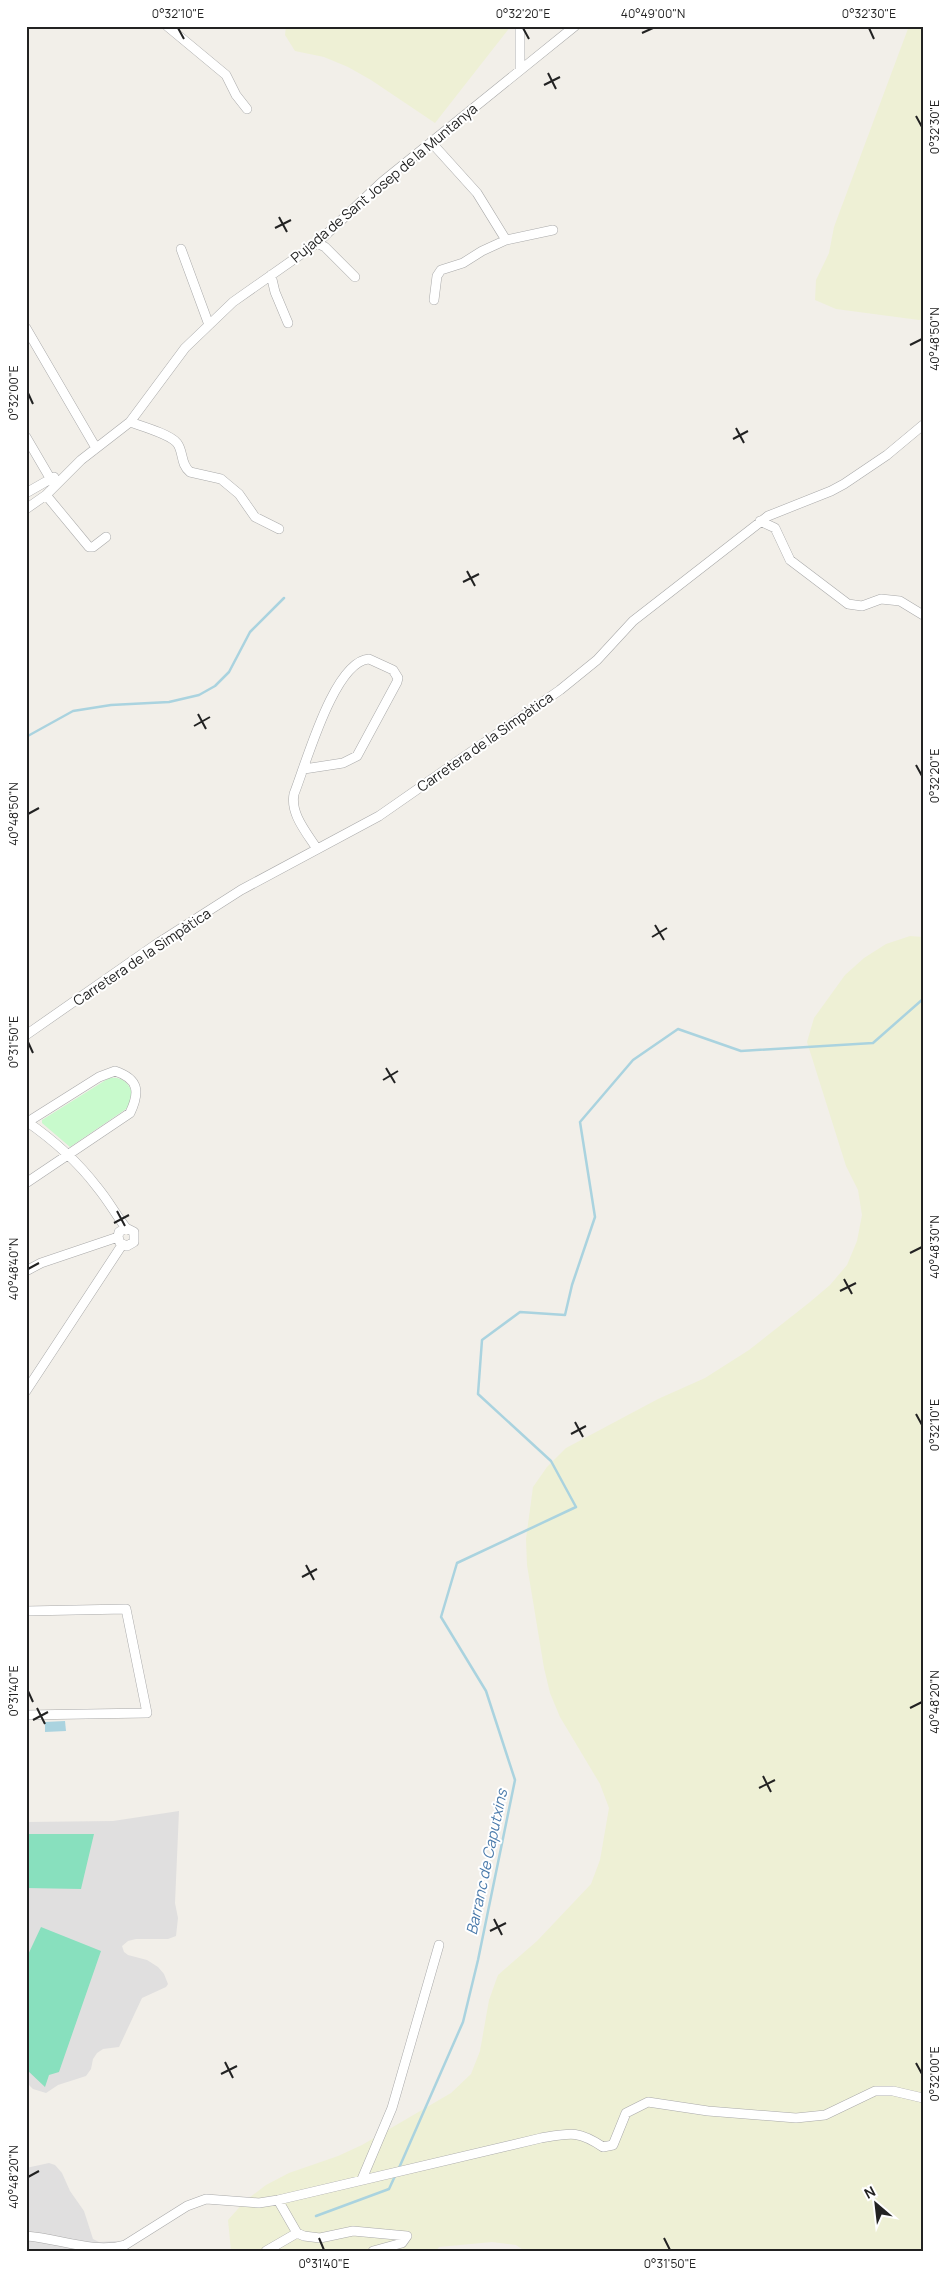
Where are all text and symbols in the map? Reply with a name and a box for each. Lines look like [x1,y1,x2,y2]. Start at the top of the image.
text: 0°32'10"E [152,5,204,22]
text: 0°32'20"E [496,5,550,22]
text: 40°49'00"N [621,5,685,22]
text: 0°32'30"E [842,5,896,22]
street label: Pujada de Sant Josep de la Muntanya [286,99,481,266]
text: 0°32'30"E [926,100,943,154]
text: 40°48'50"N [926,307,943,371]
text: 0°32'00"E [5,365,22,420]
street label: Carretera de la Simpàtica [413,687,557,796]
text: 0°32'20"E [926,749,943,803]
text: 40°48'50"N [5,782,22,846]
street label: Carretera de la Simpàtica [69,903,214,1010]
text: 0°31'50"E [5,1016,22,1068]
text: 40°48'30"N [926,1215,943,1279]
text: 40°48'40"N [5,1238,22,1300]
text: 0°32'10"E [926,1399,943,1451]
text: 0°31'40"E [5,1665,22,1717]
text: 40°48'20"N [926,1670,943,1734]
water label: Barranc de Caputxins [461,1786,512,1937]
text: 0°32'00"E [926,2046,943,2101]
text: 40°48'20"N [5,2145,22,2209]
north arrow [852,2180,902,2230]
text: N [861,2181,879,2203]
text: 0°31'40"E [298,2255,350,2272]
text: 0°31'50"E [644,2255,696,2272]

